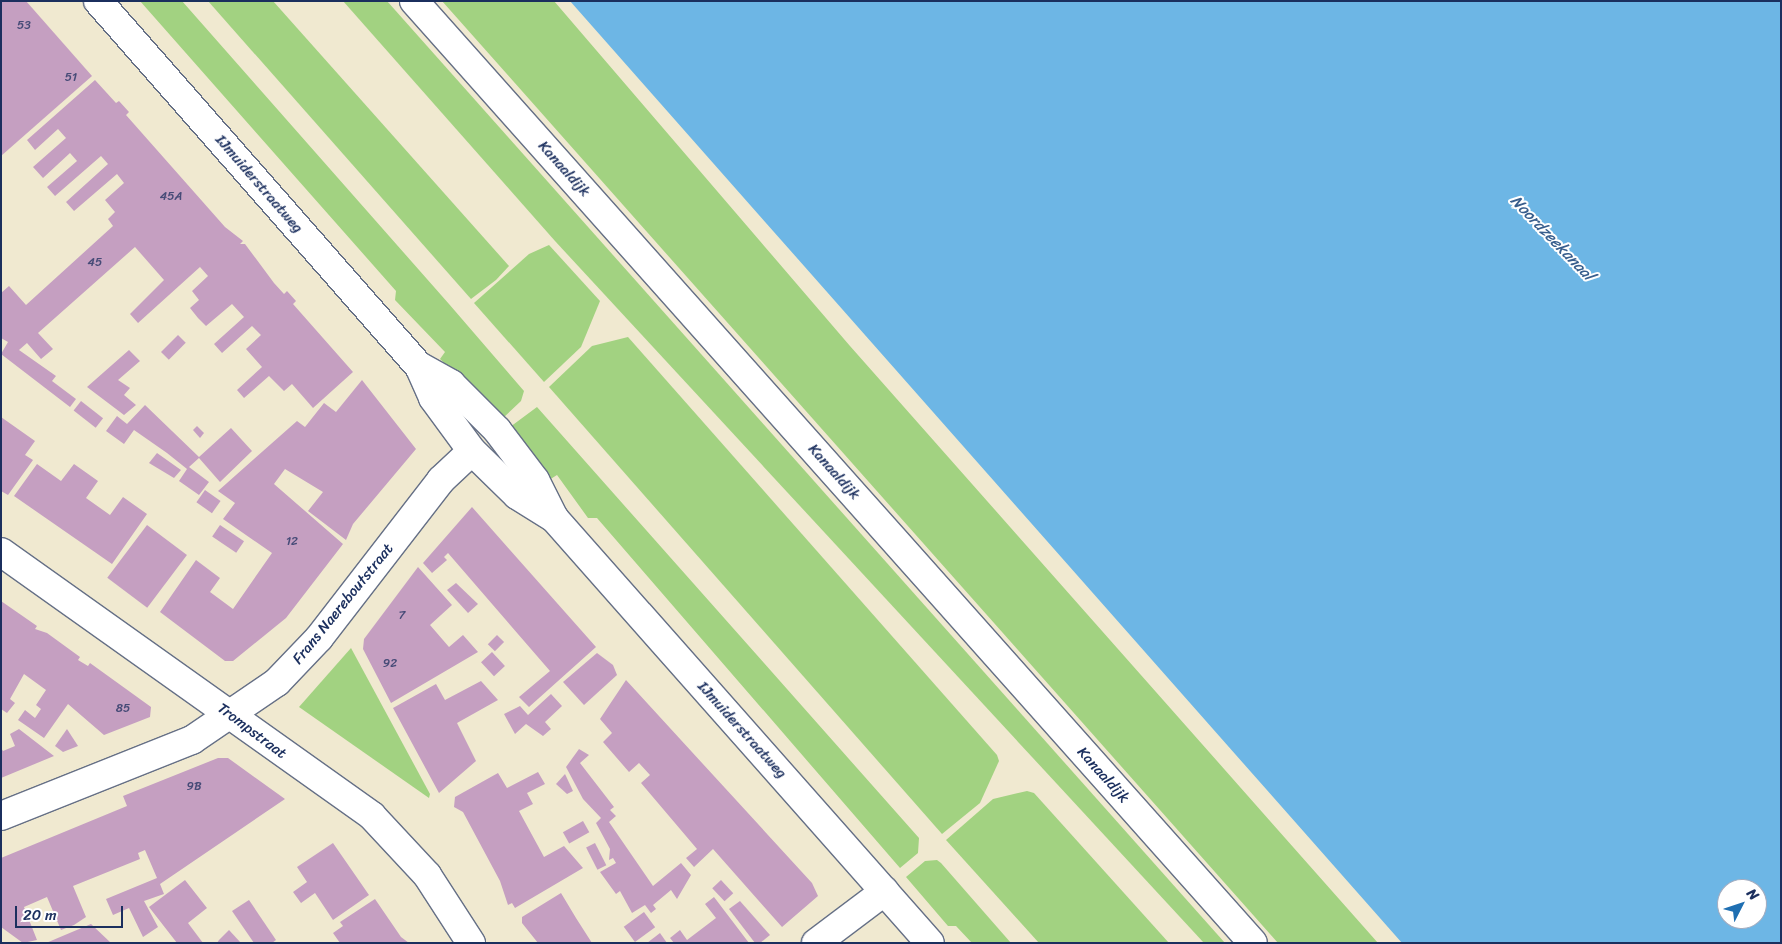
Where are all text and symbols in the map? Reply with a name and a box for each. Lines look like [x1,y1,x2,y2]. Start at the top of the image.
house number: 53 [17,19,31,33]
house number: 51 [65,71,77,85]
street label: IJmuiderstraatweg [211,131,307,237]
street label: Kanaaldijk [534,137,594,201]
house number: 45A [160,190,182,204]
water label: Noordzeekanaal [1506,191,1598,285]
house number: 45 [88,256,102,270]
street label: Kanaaldijk [804,440,864,504]
house number: 12 [286,535,298,549]
street label: Frans Naereboutstraat [289,540,397,668]
house number: 7 [399,609,405,623]
house number: 92 [383,657,397,671]
street label: IJmuiderstraatweg [694,678,790,782]
street label: Trompstraat [214,699,290,763]
house number: 85 [116,702,130,716]
street label: Kanaaldijk [1073,743,1133,807]
house number: 9B [187,780,201,794]
north arrow [1717,879,1767,929]
text: N [1740,883,1766,906]
scale bar [18,896,125,928]
text: 20 m [23,902,57,928]

